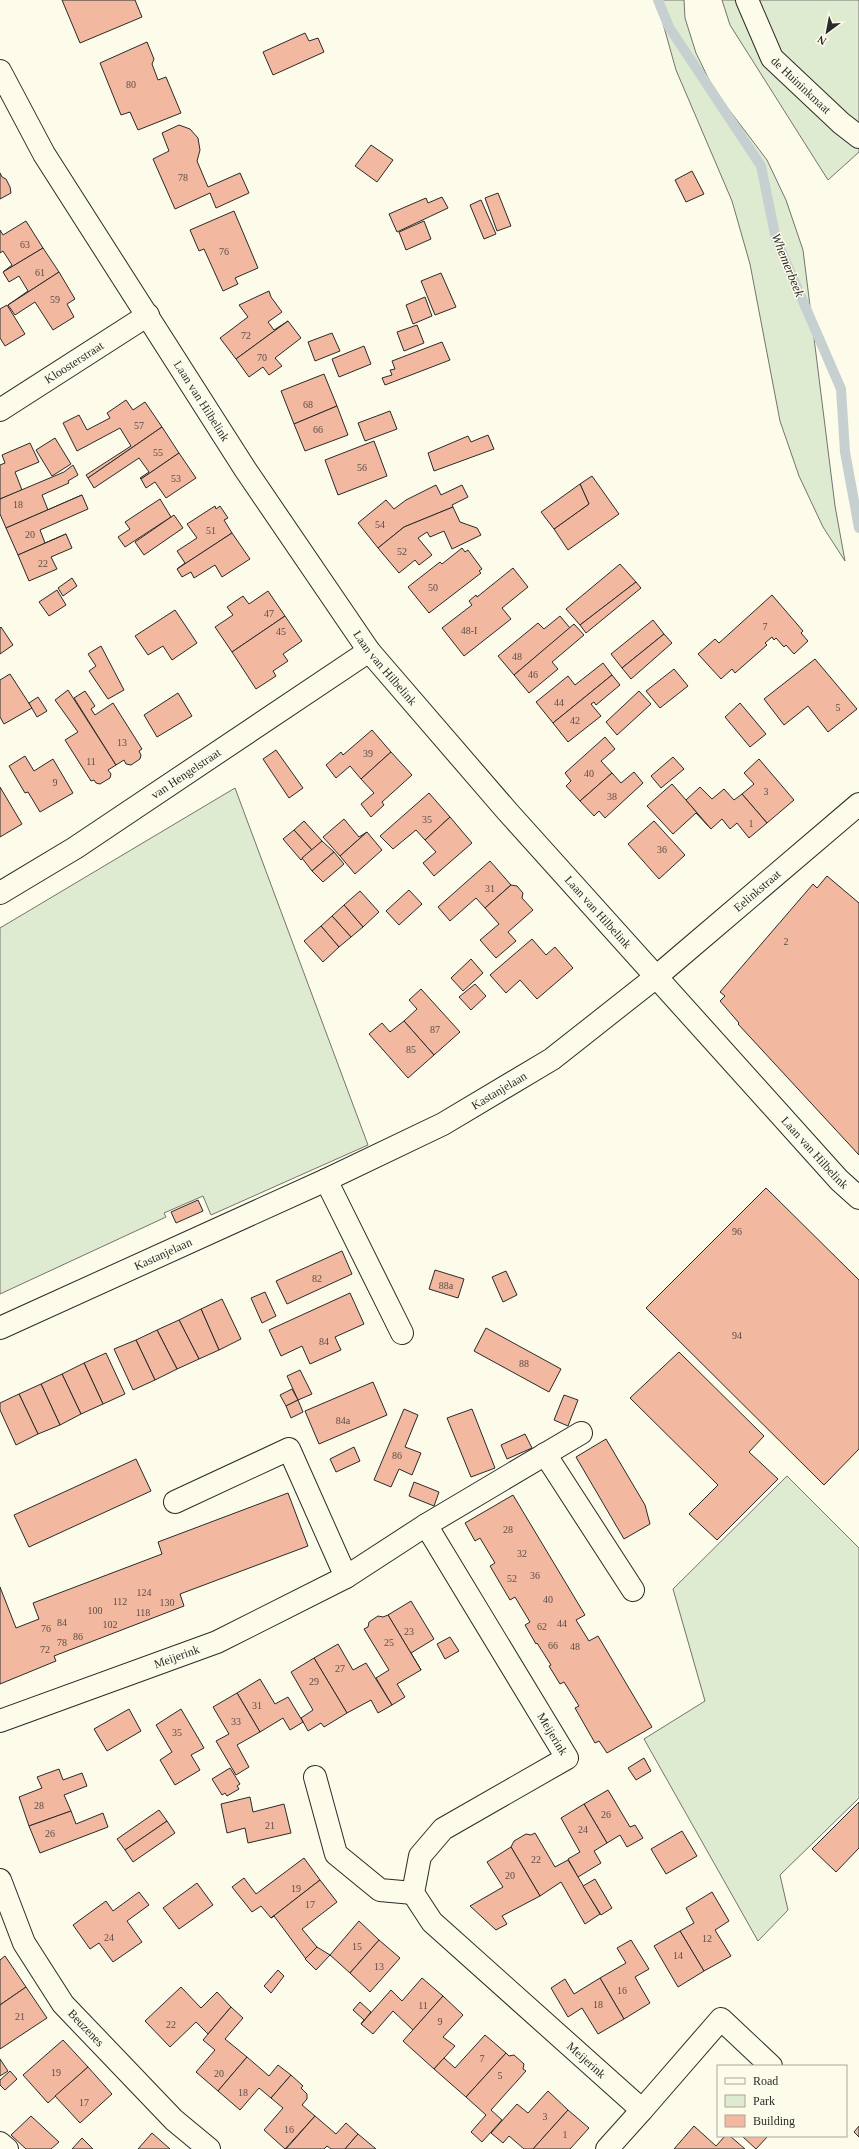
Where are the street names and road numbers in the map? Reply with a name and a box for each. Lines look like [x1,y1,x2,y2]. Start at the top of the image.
street label: de Huininkmaat [768,54,834,117]
street label: Kloosterstraat [42,338,107,387]
street label: Laan van Hilbelink [171,358,232,444]
street label: Laan van Hilbelink [350,628,420,708]
street label: van Hengelstraat [148,745,224,802]
street label: Eelinkstraat [731,866,784,915]
street label: Laan van Hilbelink [562,873,634,951]
street label: Kastanjelaan [469,1069,529,1112]
street label: Laan van Hilbelink [778,1114,851,1192]
street label: Kastanjelaan [132,1235,194,1273]
street label: Meijerink [152,1642,201,1671]
street label: Meijerink [534,1710,571,1758]
street label: Beuzenes [65,2007,107,2050]
street label: Meijerink [564,2039,609,2081]

